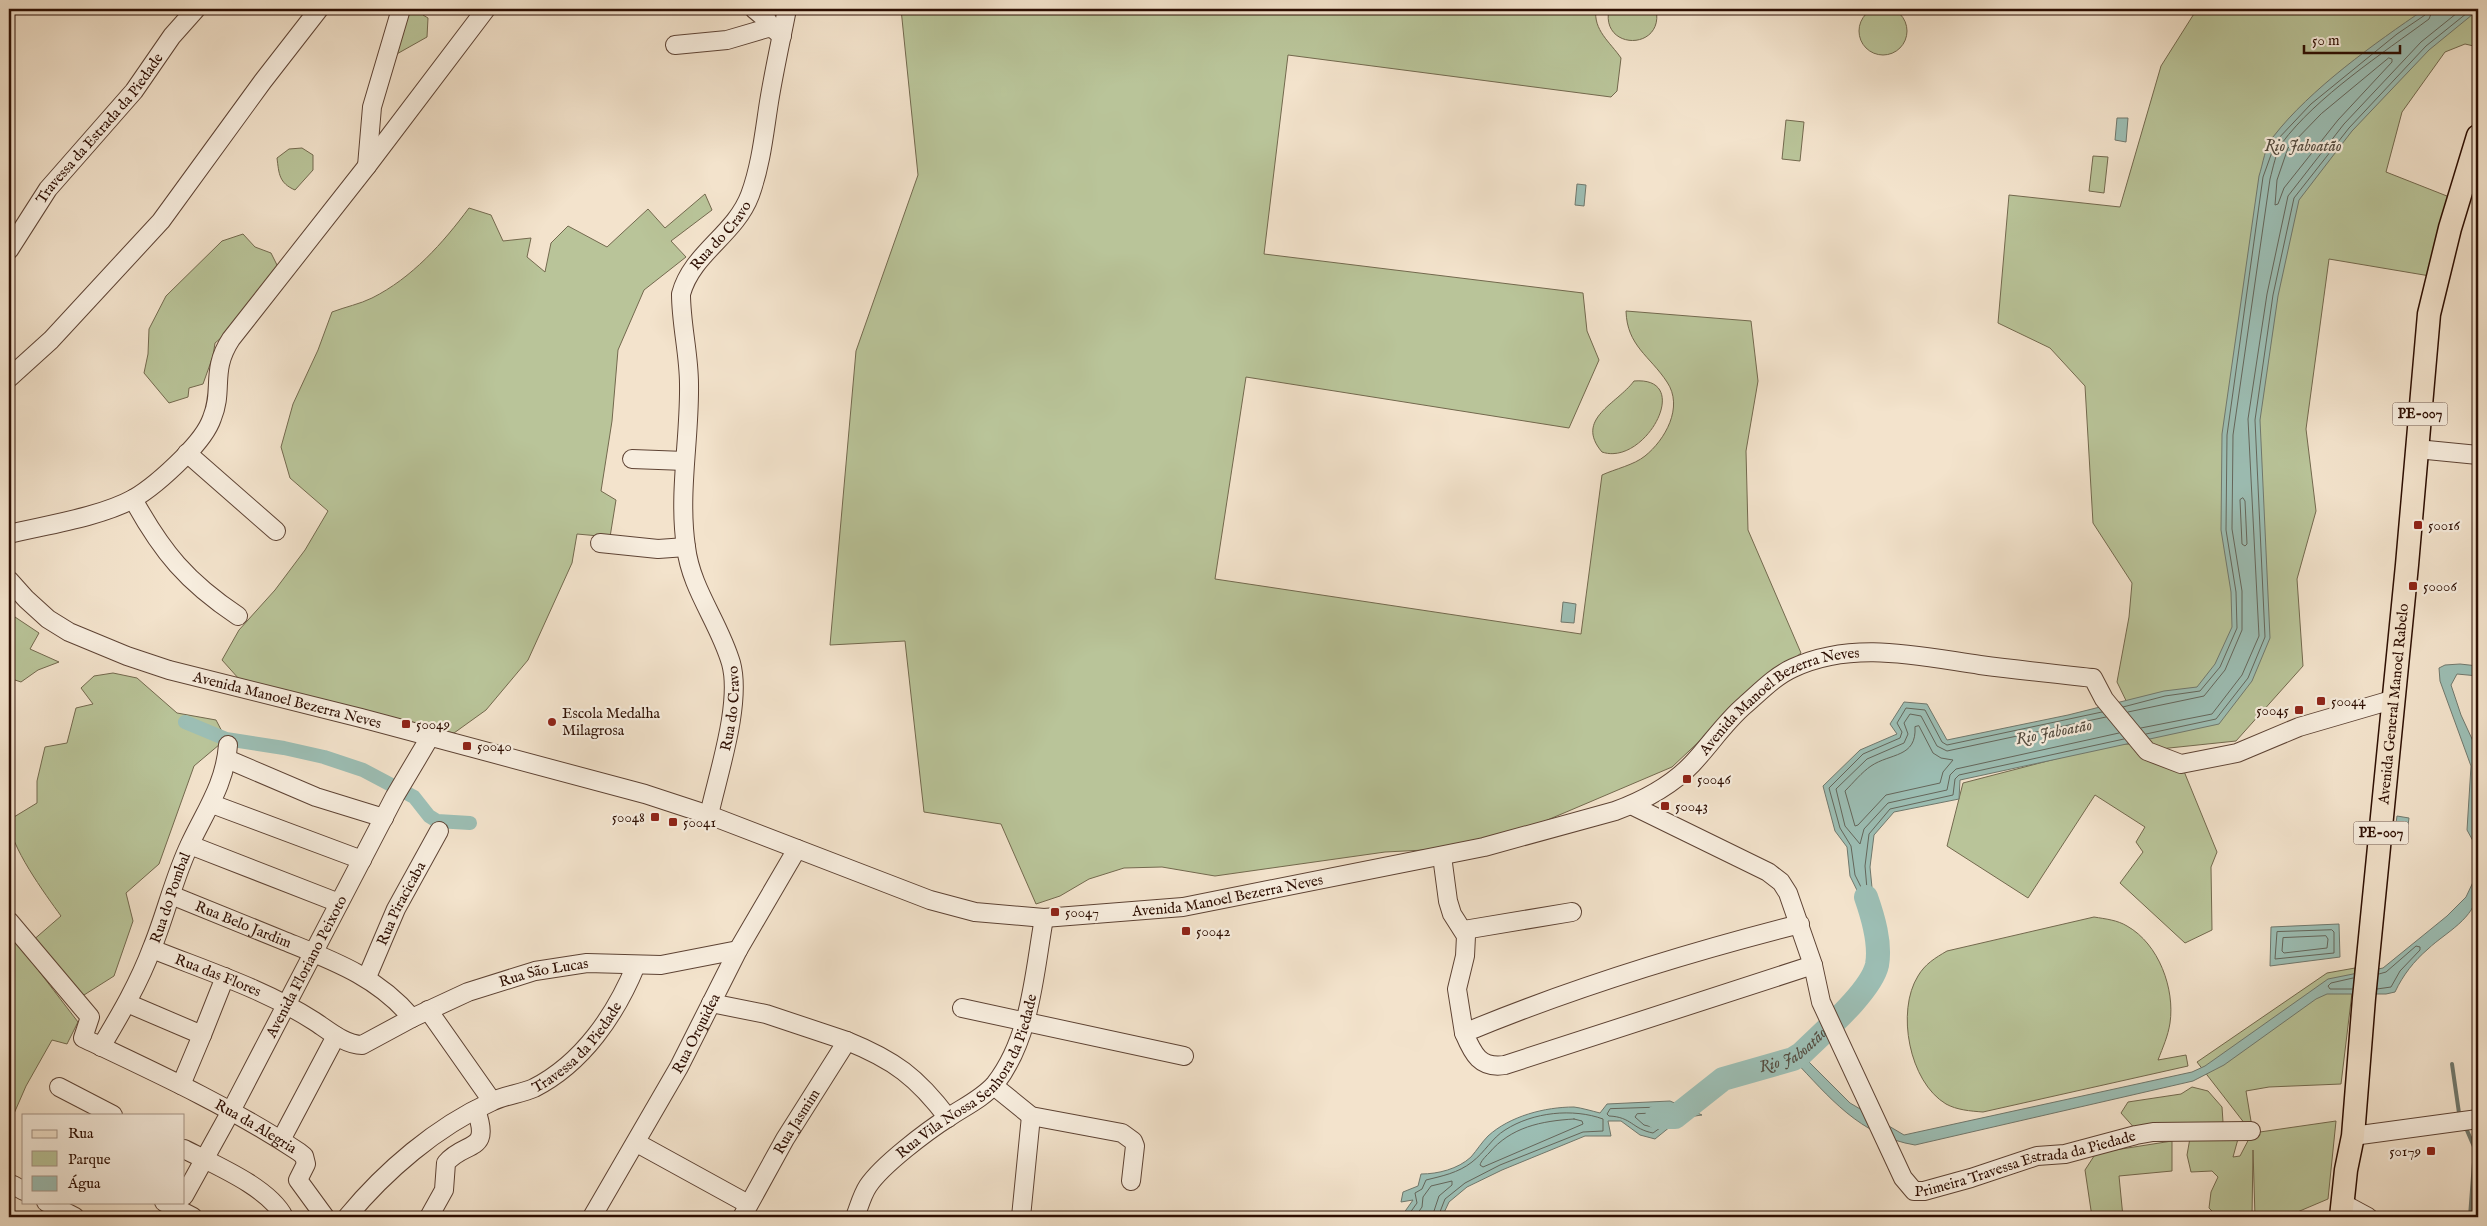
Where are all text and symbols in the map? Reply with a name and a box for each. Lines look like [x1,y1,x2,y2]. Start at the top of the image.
scale bar [2304,22,2401,54]
text: 50 m [2312,31,2340,50]
street label: Travessa da Estrada da Piedade [32,49,167,207]
water label: Rio Jaboatão [2264,137,2342,157]
street label: Rua do Cravo [686,198,755,274]
road number: PE-007 [2392,402,2448,426]
place label: 50016 [2428,516,2461,535]
marker: 50016 [2412,519,2424,531]
place label: 50006 [2423,577,2457,596]
marker: 50006 [2407,580,2419,592]
street label: Avenida General Manoel Rabelo [2374,602,2413,806]
street label: Avenida Manoel Bezerra Neves [1694,643,1860,760]
street label: Rua do Cravo [716,664,743,753]
street label: Avenida Manoel Bezerra Neves [190,667,384,733]
place label: 50044 [2331,692,2366,711]
marker: 50044 [2315,695,2327,707]
place label: 50045 [2256,701,2290,720]
place label: Escola Medalha Milagrosa [562,704,660,740]
marker: 50045 [2293,704,2305,716]
place label: 50049 [416,715,450,734]
marker: Escola Medalha Milagrosa [546,716,558,728]
water label: Rio Jaboatão [2014,716,2094,750]
marker: 50049 [400,718,412,730]
place label: 50040 [477,737,512,756]
marker: 50040 [461,740,473,752]
place label: 50046 [1697,770,1731,789]
marker: 50046 [1681,773,1693,785]
place label: 50043 [1675,797,1708,816]
marker: 50043 [1659,800,1671,812]
place label: 50048 [612,808,645,827]
marker: 50048 [649,811,661,823]
place label: 50041 [683,813,716,832]
marker: 50041 [667,816,679,828]
road number: PE-007 [2354,821,2408,844]
street label: Rua do Pombal [145,848,195,946]
street label: Rua Piracicaba [372,858,430,948]
street label: Avenida Manoel Bezerra Neves [1130,870,1325,921]
street label: Avenida Floriano Peixoto [261,892,351,1042]
street label: Rua Belo Jardim [192,896,295,953]
place label: 50047 [1065,903,1099,922]
marker: 50047 [1049,906,1061,918]
place label: 50042 [1196,922,1231,941]
marker: 50042 [1180,925,1192,937]
street label: Rua das Flores [172,949,264,1001]
street label: Rua São Lucas [497,953,590,991]
street label: Rua Orquidea [668,990,724,1077]
street label: Rua Vila Nossa Senhora da Piedade [892,992,1041,1162]
street label: Travessa da Piedade [529,998,626,1097]
water label: Rio Jaboatão [1757,1024,1832,1078]
street label: Rua Jasmim [769,1085,824,1157]
street label: Rua da Alegria [212,1095,301,1158]
legend [22,1114,185,1204]
text: Rua [68,1124,94,1143]
street label: Primeira Travessa Estrada da Piedade [1914,1126,2138,1201]
place label: 50179 [2389,1142,2421,1161]
marker: 50179 [2425,1145,2437,1157]
text: Parque [68,1150,111,1169]
text: Água [67,1174,101,1193]

